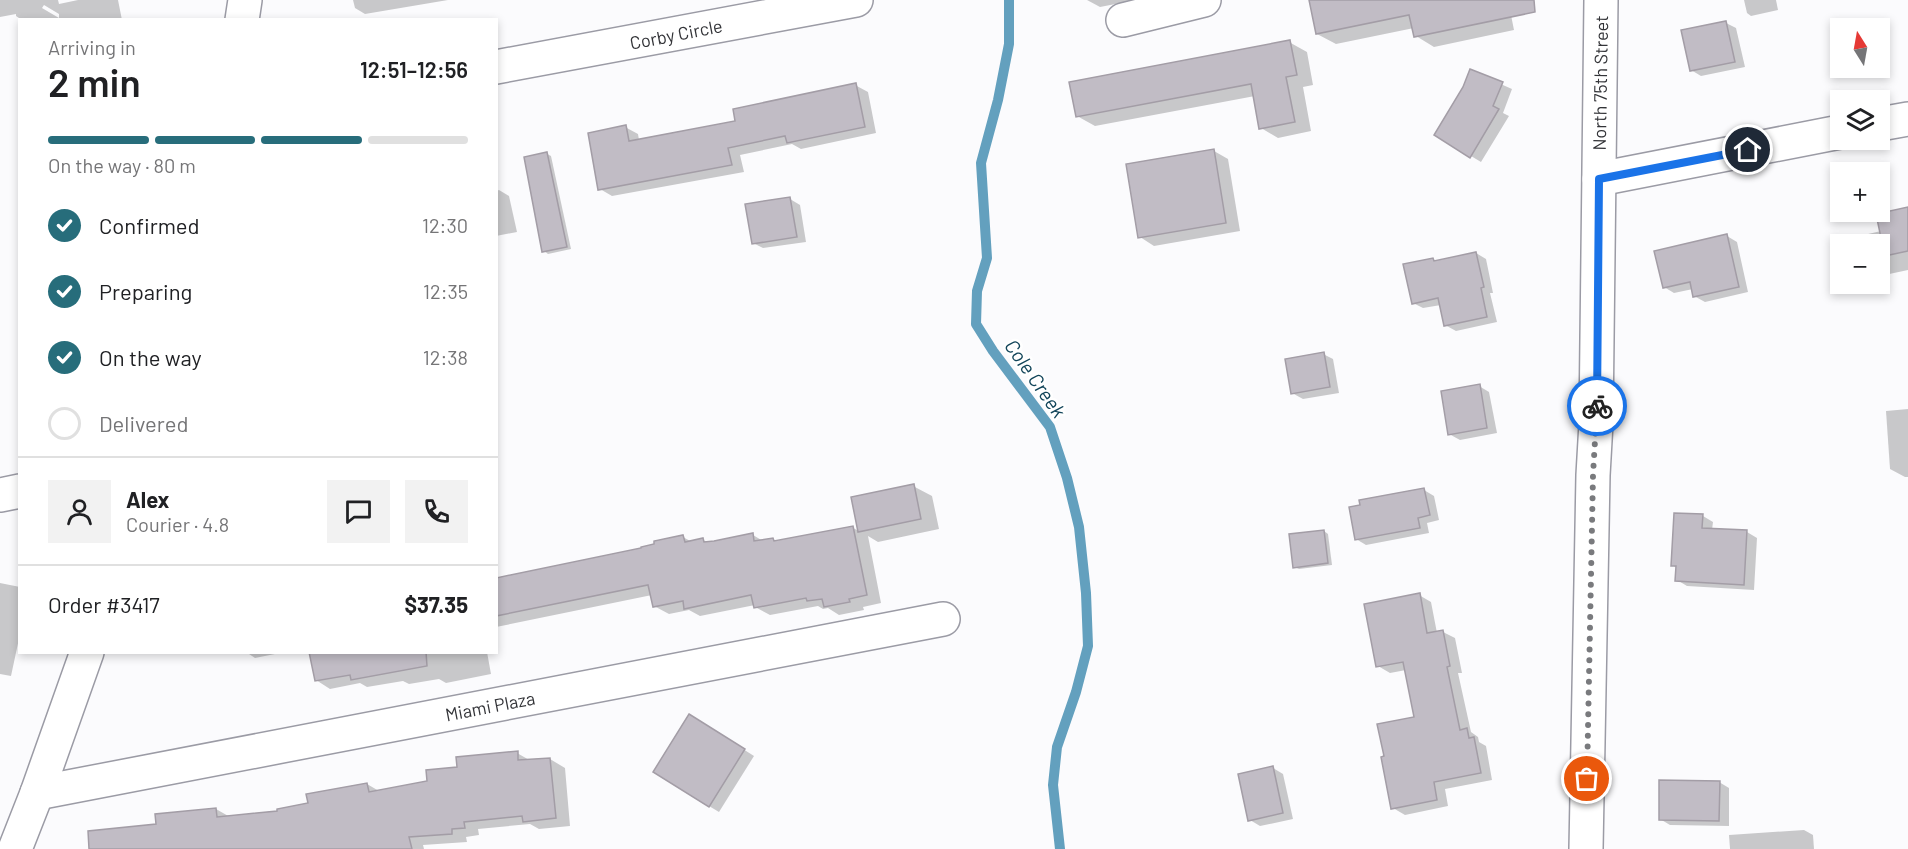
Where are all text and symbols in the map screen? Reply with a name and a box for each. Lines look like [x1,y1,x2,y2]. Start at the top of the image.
street label: Corby Circle [628,14,724,54]
street label: North 75th Street [1588,15,1612,151]
north arrow [1830,18,1890,78]
map controls [1830,18,1890,294]
text: Arriving in [48,35,136,59]
text: 12:51–12:56 [360,56,468,82]
text: 2 min [48,58,141,105]
button: layers [1830,90,1890,150]
pin [1722,124,1773,175]
icon: home [1731,133,1764,166]
text: On the way · 80 m [48,153,196,177]
button: + [1830,162,1890,222]
icon: check [48,209,81,242]
text: Confirmed [99,212,199,238]
text: 12:30 [422,213,468,237]
button: − [1830,234,1890,294]
icon: check [48,275,81,308]
text: Preparing [99,278,192,304]
text: 12:35 [423,279,468,303]
water label: Cole Creek [1000,334,1072,422]
icon: check [48,341,81,374]
text: On the way [99,344,202,370]
text: 12:38 [423,345,468,369]
courier [1567,376,1627,436]
icon: bike [1581,390,1614,423]
text: Delivered [99,410,188,436]
button: person [48,480,111,543]
button: chat [327,480,390,543]
button: phone [405,480,468,543]
text: Alex [126,486,169,512]
text: Courier · 4.8 [126,512,229,536]
text: Order #3417 [48,591,160,617]
text: $37.35 [404,591,468,617]
street label: Miami Plaza [443,687,537,725]
pin [1561,753,1612,804]
icon: bag [1570,762,1603,795]

